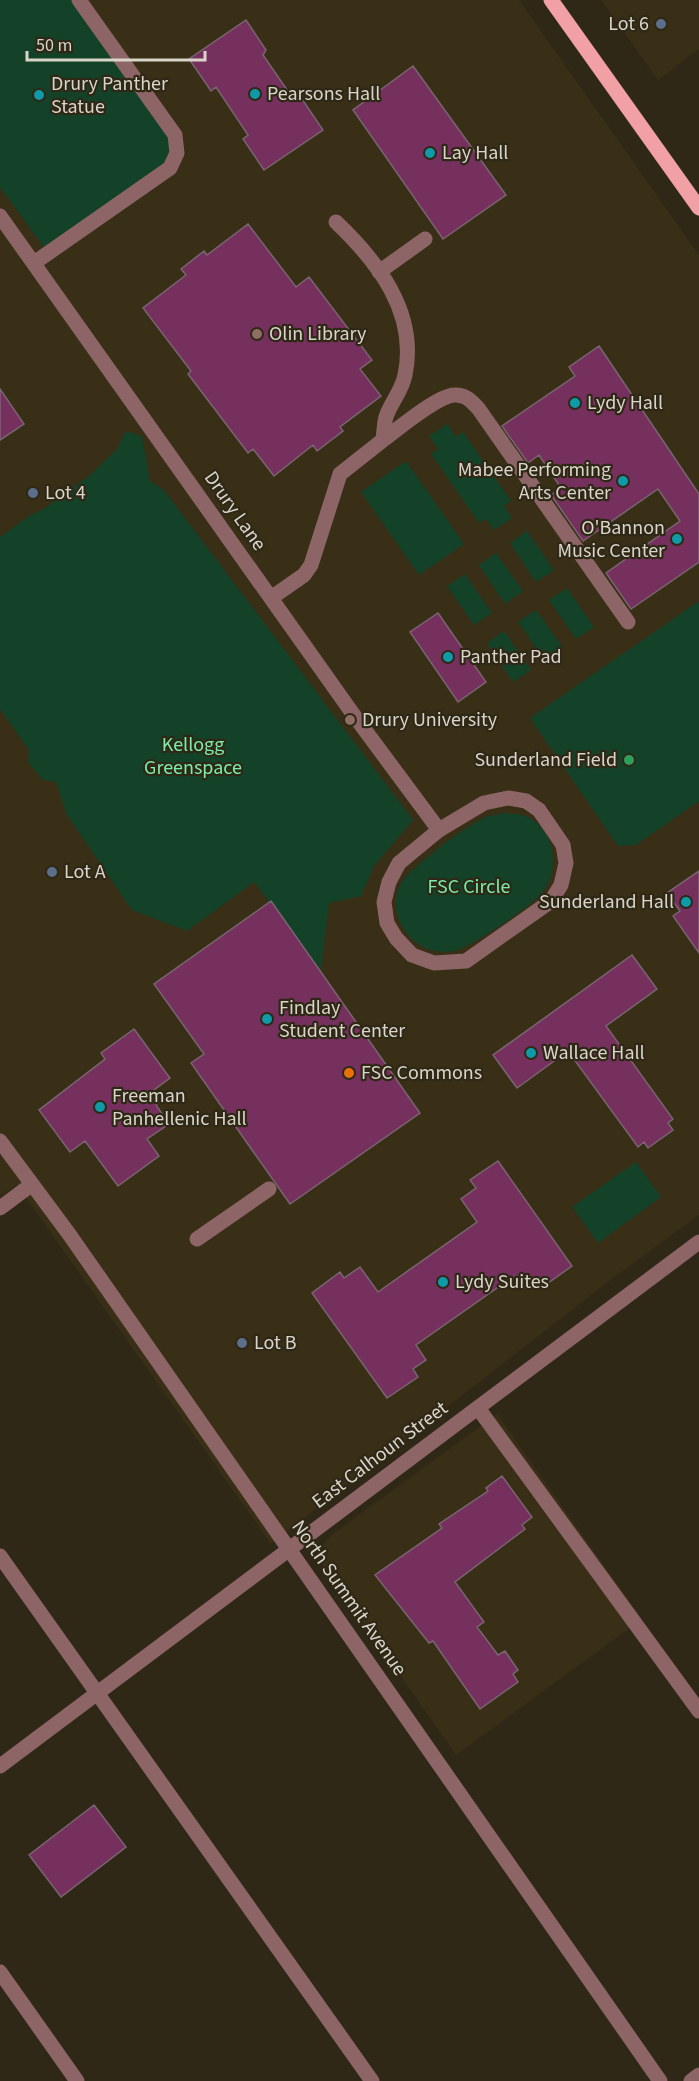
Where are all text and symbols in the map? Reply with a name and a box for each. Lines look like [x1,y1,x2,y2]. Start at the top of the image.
place label: Lot 6 [608,10,649,38]
marker: Lot 6 [654,17,668,31]
scale bar [27,24,206,62]
text: 50 m [36,33,72,58]
place label: Drury Panther Statue [51,70,168,121]
place label: Pearsons Hall [267,80,380,108]
marker: Pearsons Hall [248,87,262,101]
marker: Drury Panther Statue [32,88,46,102]
place label: Lay Hall [442,139,508,167]
marker: Lay Hall [423,146,437,160]
place label: Olin Library [269,320,367,348]
marker: Olin Library [250,327,264,341]
place label: Lydy Hall [587,389,663,417]
marker: Lydy Hall [568,396,582,410]
place label: Mabee Performing Arts Center [458,456,611,507]
street label: Drury Lane [197,465,273,557]
marker: Mabee Performing Arts Center [616,474,630,488]
place label: Lot 4 [45,479,86,507]
marker: Lot 4 [26,486,40,500]
place label: O'Bannon Music Center [558,514,665,565]
marker: O'Bannon Music Center [670,532,684,546]
place label: Panther Pad [460,643,562,671]
marker: Panther Pad [441,650,455,664]
place label: Drury University [362,706,498,734]
marker: Drury University [343,713,357,727]
park label: Kellogg Greenspace [144,731,242,782]
place label: Sunderland Field [474,746,617,774]
marker: Sunderland Field [622,753,636,767]
place label: Lot A [64,858,106,886]
marker: Lot A [45,865,59,879]
park label: FSC Circle [428,873,510,901]
place label: Sunderland Hall [539,888,674,916]
marker: Sunderland Hall [679,895,693,909]
place label: Findlay Student Center [279,994,405,1045]
marker: Findlay Student Center [260,1012,274,1026]
place label: Wallace Hall [543,1039,645,1067]
marker: Wallace Hall [524,1046,538,1060]
place label: FSC Commons [361,1059,482,1087]
marker: FSC Commons [342,1066,356,1080]
place label: Freeman Panhellenic Hall [112,1082,247,1133]
marker: Freeman Panhellenic Hall [93,1100,107,1114]
place label: Lydy Suites [455,1268,549,1296]
marker: Lydy Suites [436,1275,450,1289]
place label: Lot B [254,1329,297,1357]
marker: Lot B [235,1336,249,1350]
street label: East Calhoun Street [306,1394,454,1515]
street label: North Summit Avenue [285,1514,413,1682]

